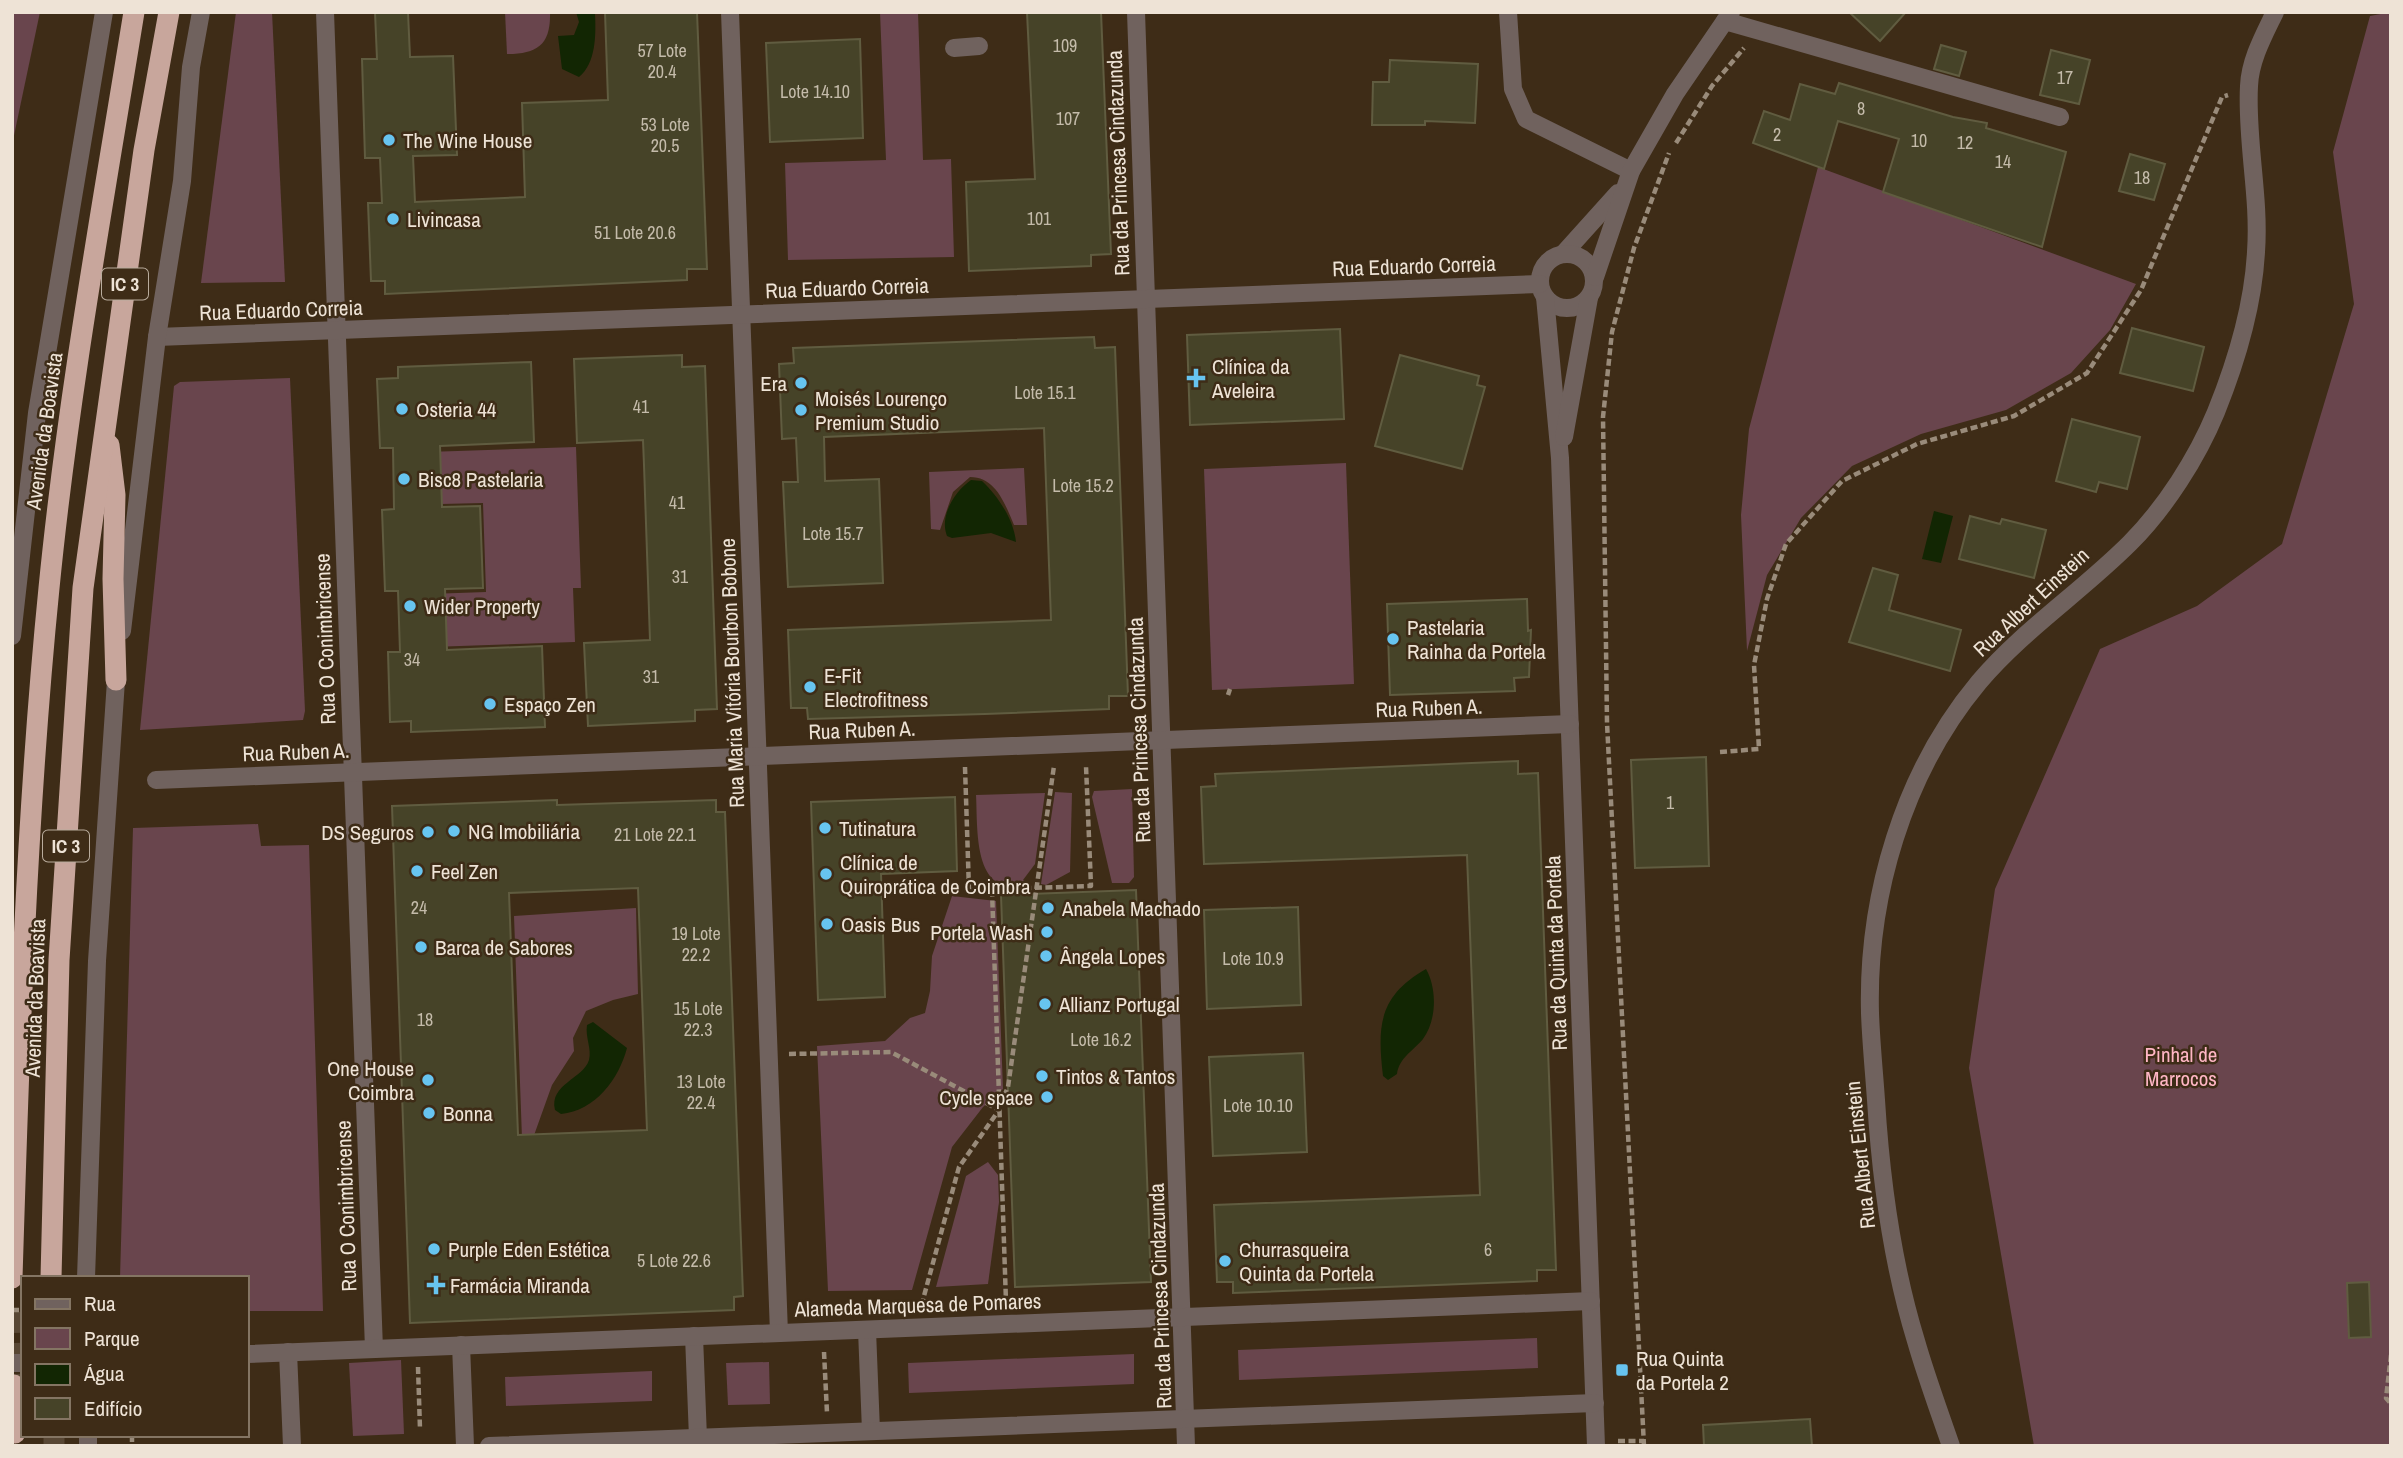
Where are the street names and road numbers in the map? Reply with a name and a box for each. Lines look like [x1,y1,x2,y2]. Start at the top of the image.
street label: Rua da Princesa Cindazunda [1100,49,1136,276]
street label: Rua Eduardo Correia [1332,249,1497,283]
road number: IC 3 [102,268,148,300]
street label: Rua Eduardo Correia [765,271,930,305]
street label: Rua Eduardo Correia [199,293,364,327]
street label: Avenida da Boavista [18,350,69,513]
street label: Rua Maria Vitória Bourbon Bobone [713,538,751,808]
street label: Rua Albert Einstein [1967,541,2095,663]
street label: Rua O Conimbricense [308,553,342,725]
street label: Rua da Princesa Cindazunda [1121,616,1157,843]
street label: Rua Ruben A. [1375,692,1483,724]
street label: Rua Ruben A. [808,714,916,746]
street label: Rua Ruben A. [242,736,350,768]
road number: IC 3 [43,831,89,862]
street label: Rua da Quinta da Portela [1538,854,1574,1051]
street label: Avenida da Boavista [18,918,52,1079]
street label: Rua Albert Einstein [1838,1080,1882,1230]
street label: Rua O Conimbricense [329,1120,363,1292]
street label: Rua da Princesa Cindazunda [1142,1182,1178,1409]
street label: Alameda Marquesa de Pomares [793,1286,1042,1324]

